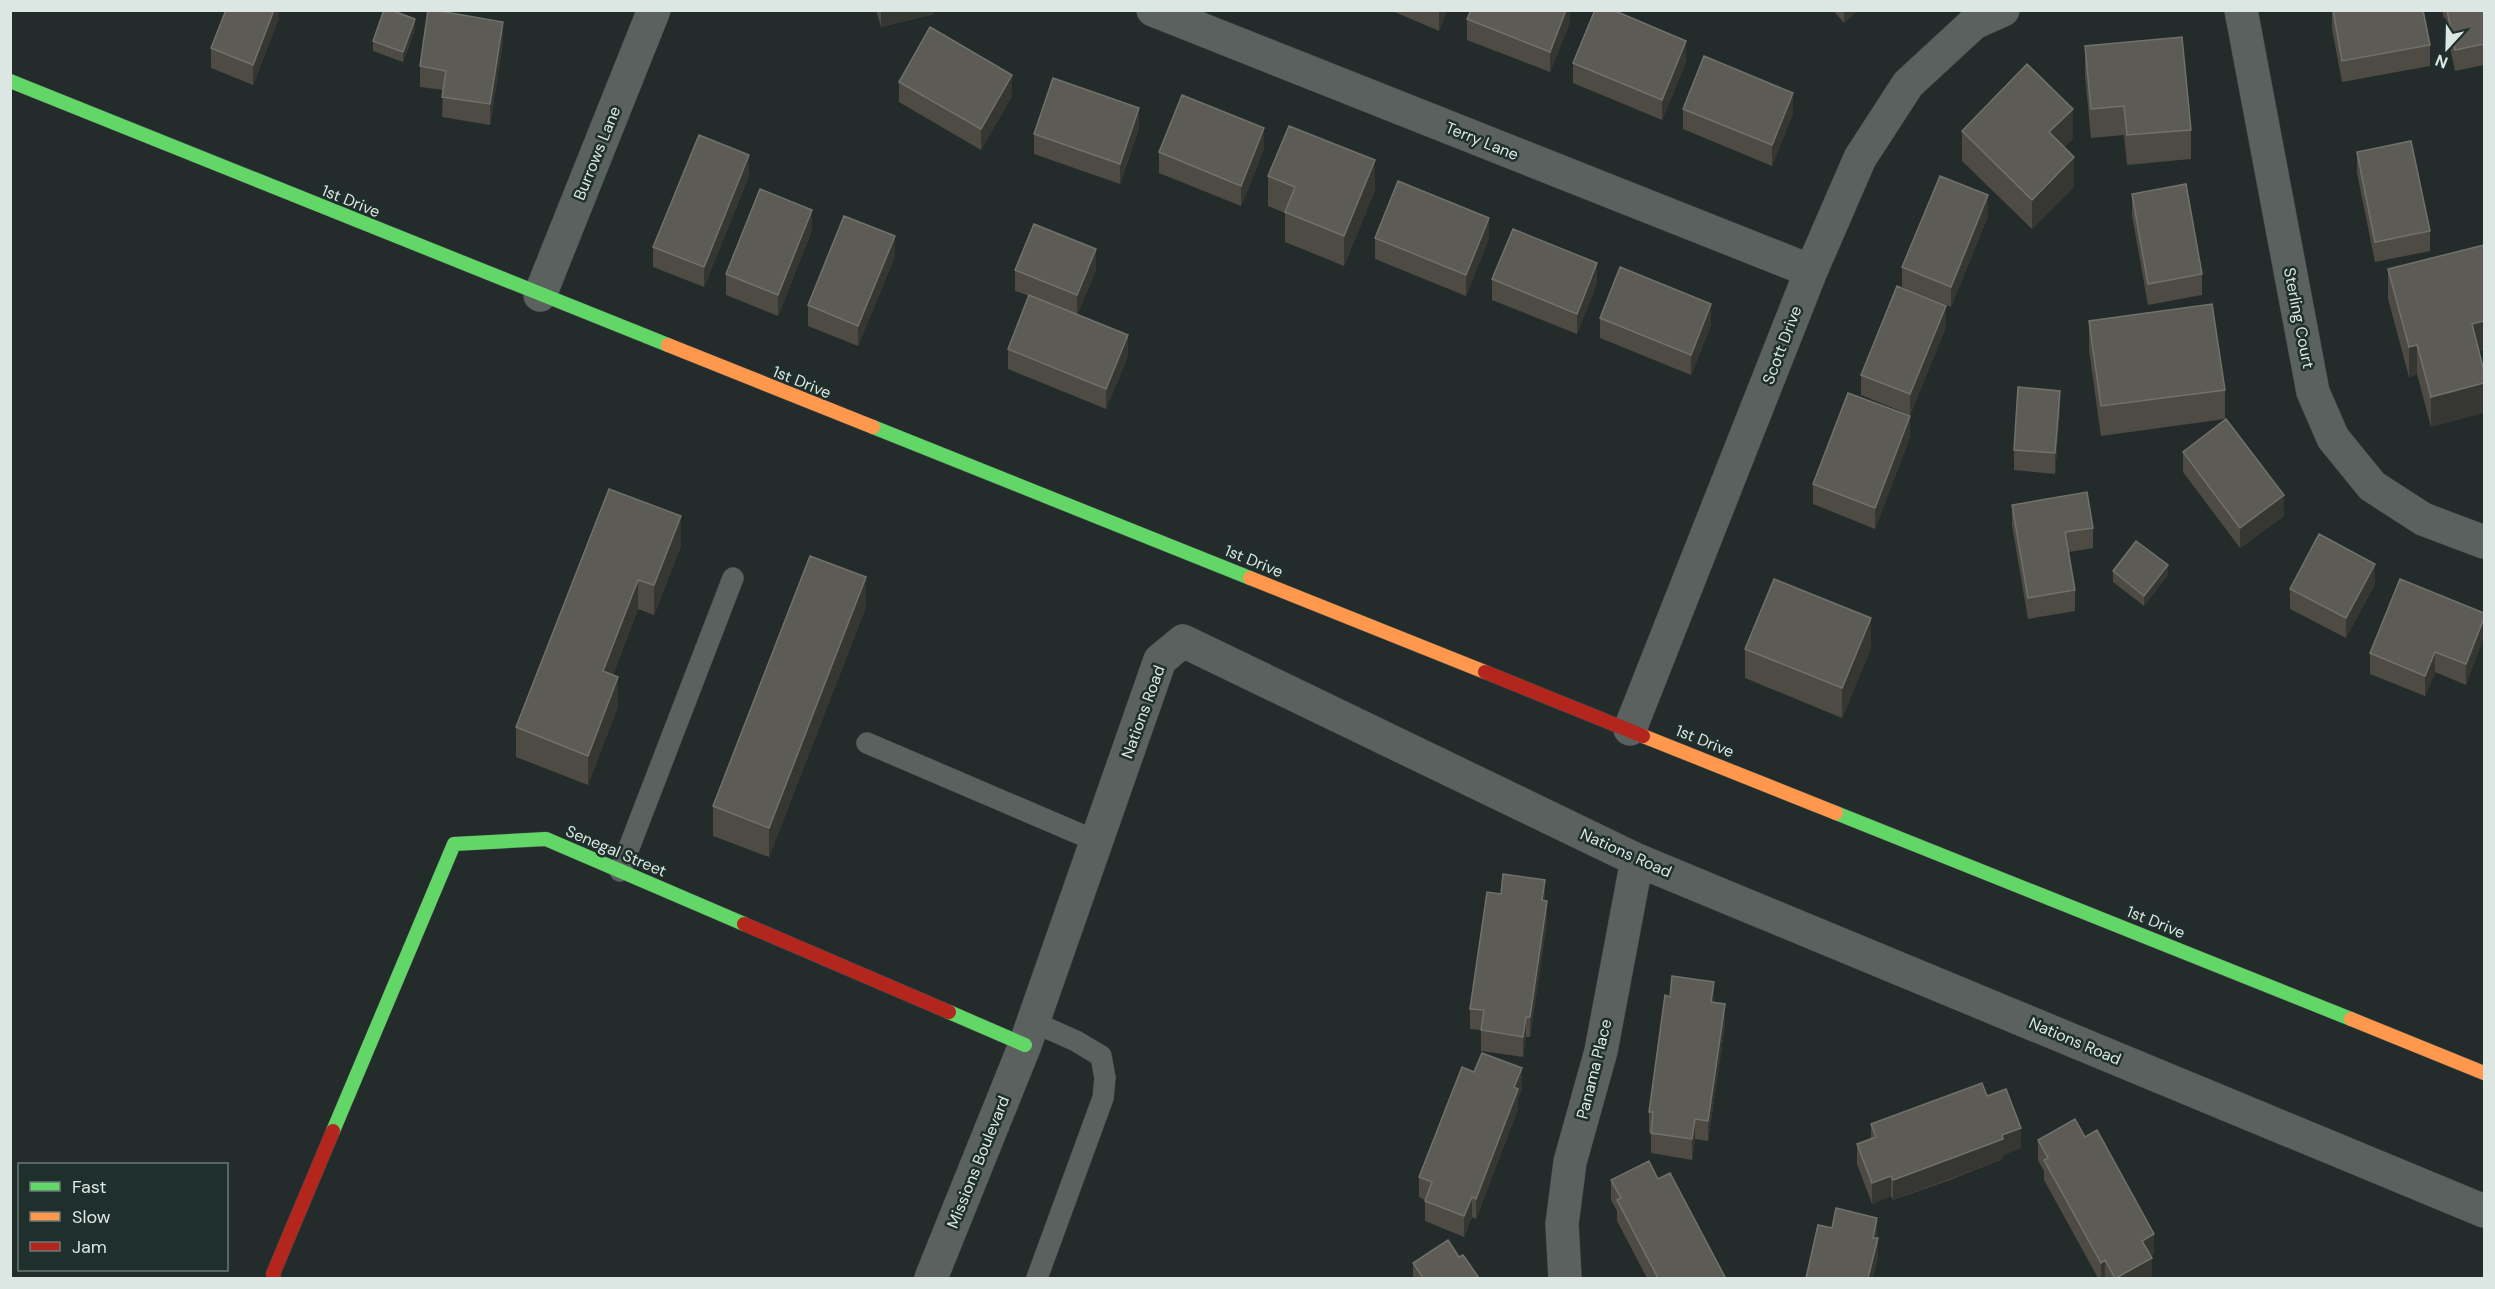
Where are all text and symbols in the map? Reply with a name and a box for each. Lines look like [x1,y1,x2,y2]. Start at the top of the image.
north arrow [2417,18,2477,78]
text: N [2432,50,2451,73]
street label: Burrows Lane [569,103,625,203]
street label: Terry Lane [1442,117,1522,165]
street label: 1st Drive [319,180,383,222]
street label: Sterling Court [2279,266,2319,370]
street label: Scott Drive [1757,303,1807,387]
street label: 1st Drive [770,361,834,403]
street label: 1st Drive [1222,540,1286,582]
street label: Nations Road [1116,662,1170,762]
street label: 1st Drive [1673,720,1737,762]
street label: Senegal Street [562,820,670,882]
street label: Nations Road [1577,824,1675,882]
street label: 1st Drive [2124,901,2188,943]
street label: Nations Road [2026,1012,2124,1070]
street label: Panama Place [1571,1017,1617,1121]
street label: Missions Boulevard [942,1093,1014,1231]
legend [18,1163,228,1271]
text: Fast [72,1175,107,1199]
text: Slow [72,1205,111,1229]
text: Jam [72,1235,107,1259]

